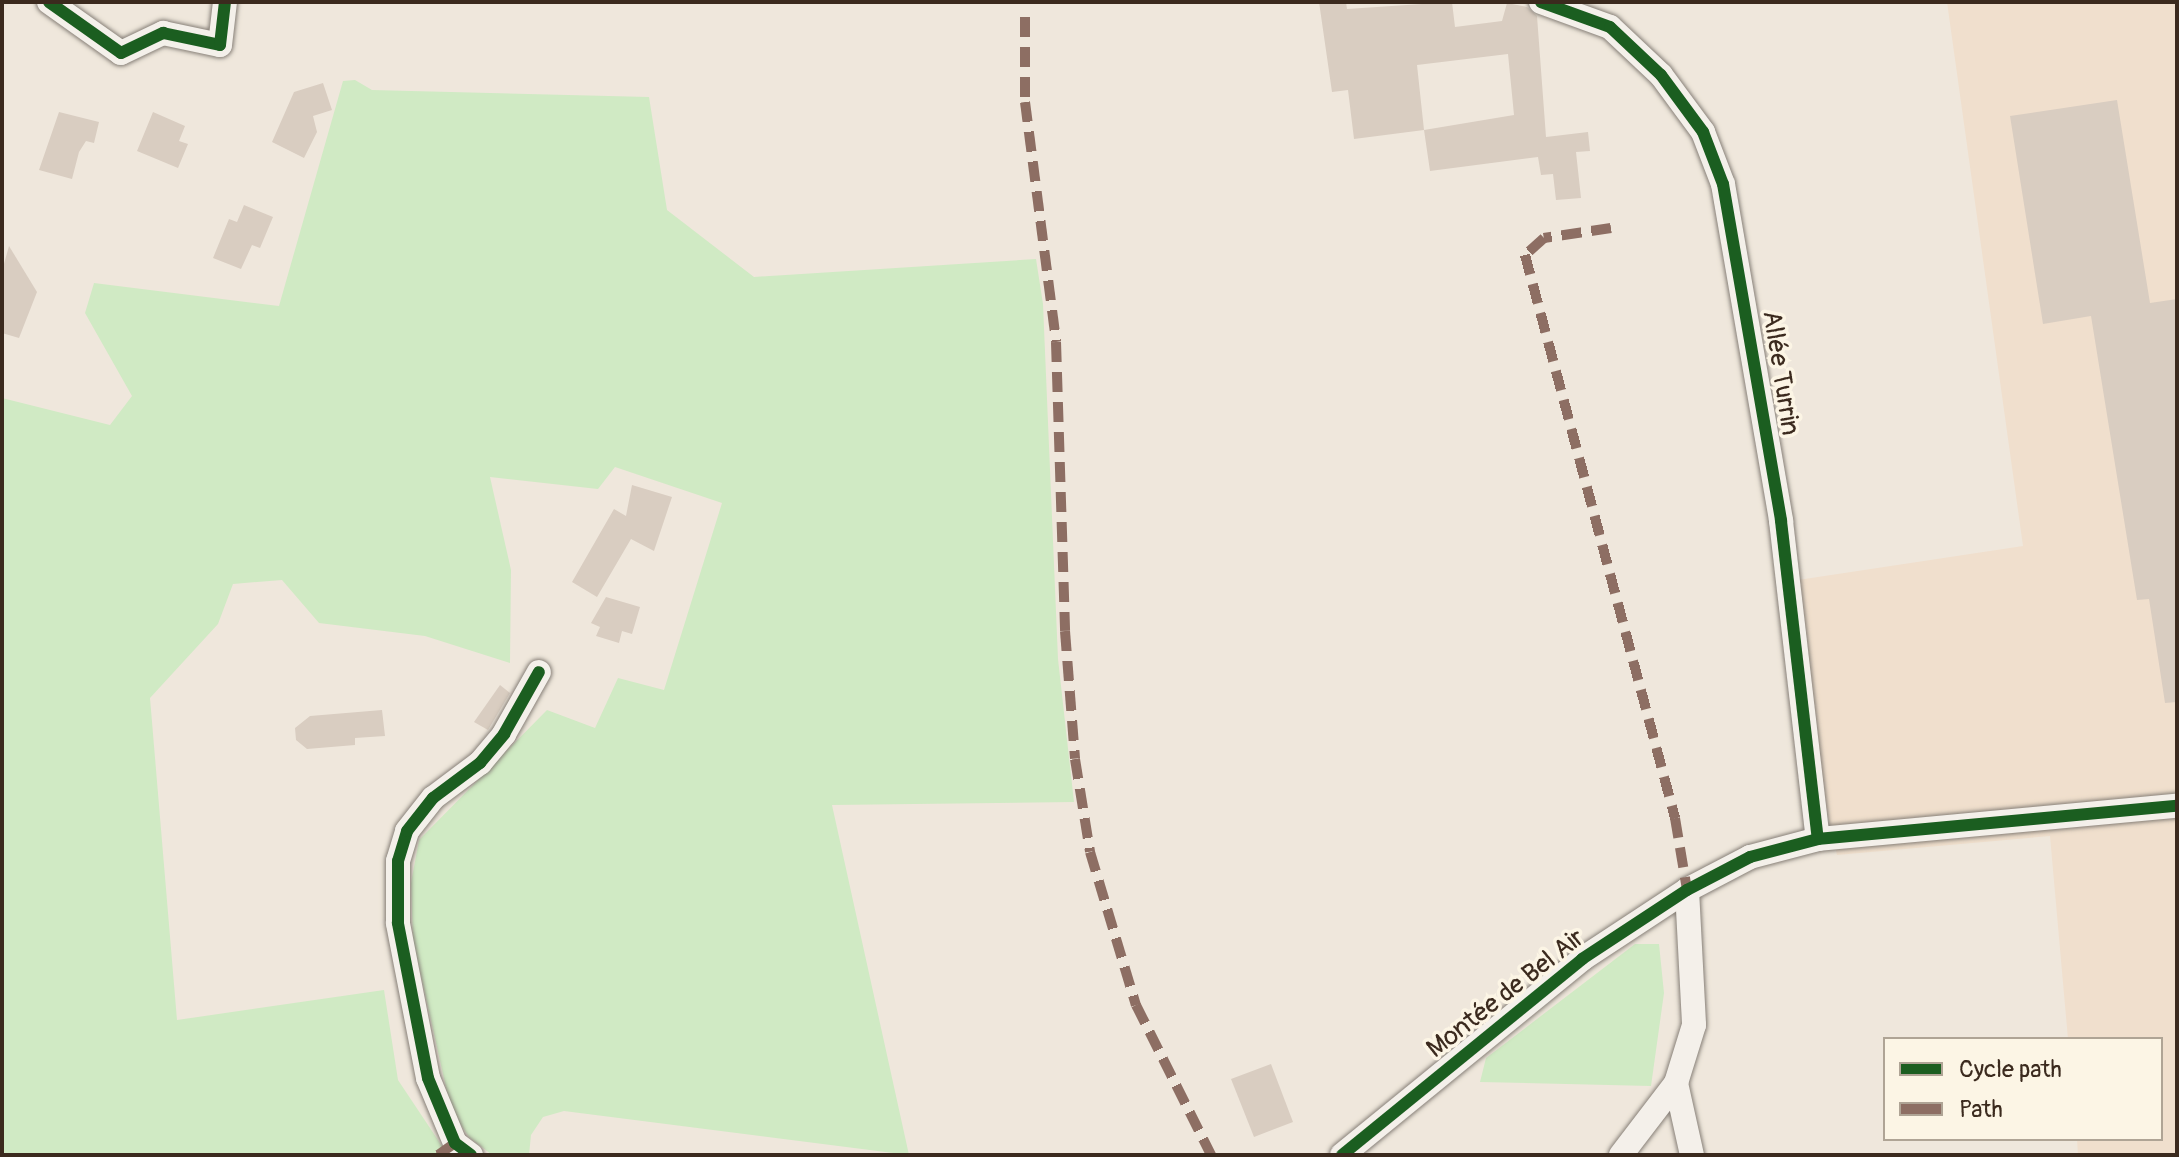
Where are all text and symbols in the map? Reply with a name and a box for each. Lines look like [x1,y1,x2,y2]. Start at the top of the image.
street label: Allée Turrin [1755,308,1805,438]
street label: Montée de Bel Air [1421,923,1591,1065]
legend [1883,1037,2163,1141]
text: Cycle path [1959,1055,2062,1084]
text: Path [1959,1095,2003,1124]

